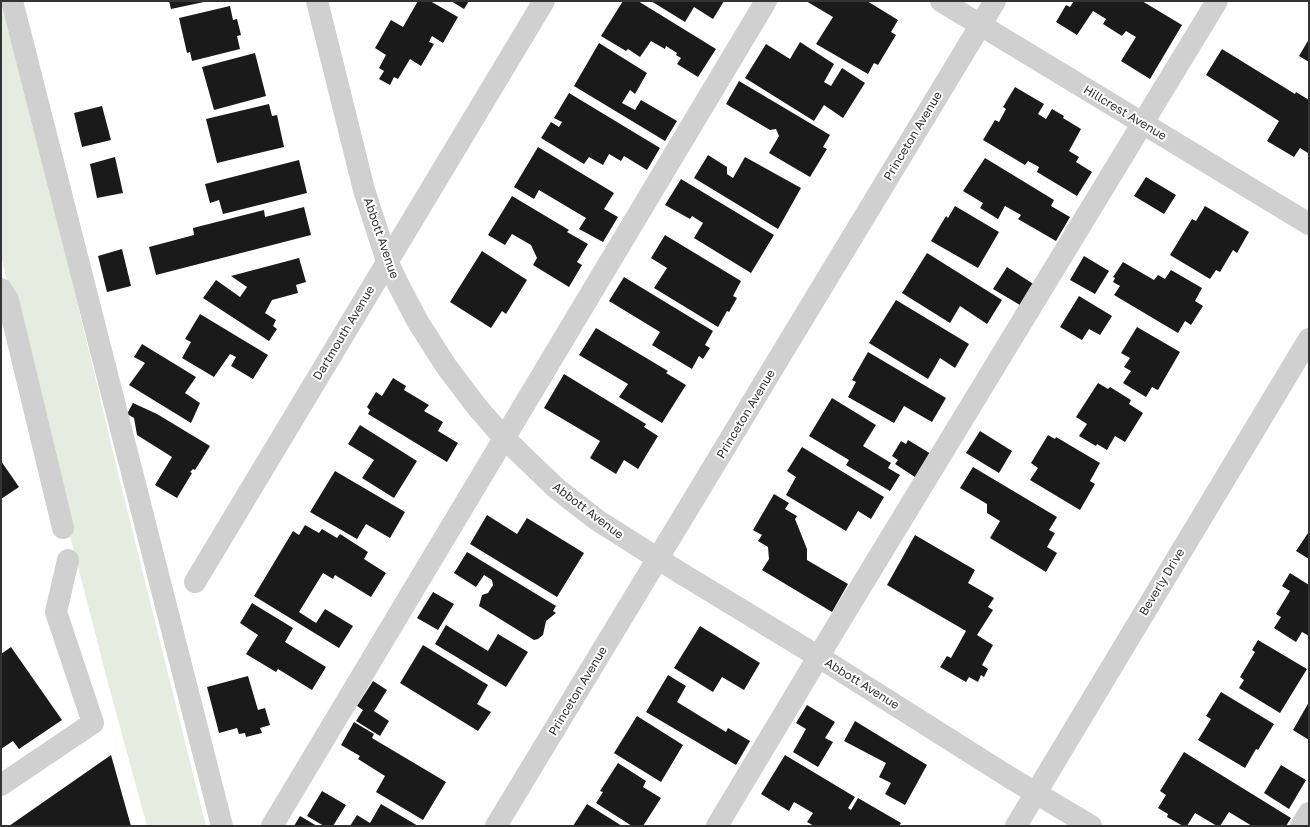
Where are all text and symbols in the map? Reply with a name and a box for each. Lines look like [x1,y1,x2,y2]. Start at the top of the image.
street label: Hillcrest Avenue [1081,82,1169,144]
street label: Princeton Avenue [881,89,945,183]
street label: Abbott Avenue [360,196,402,280]
street label: Dartmouth Avenue [310,283,378,383]
street label: Princeton Avenue [714,367,778,461]
street label: Abbott Avenue [550,480,626,542]
street label: Beverly Drive [1136,546,1188,618]
street label: Princeton Avenue [546,644,610,738]
street label: Abbott Avenue [822,655,902,713]

